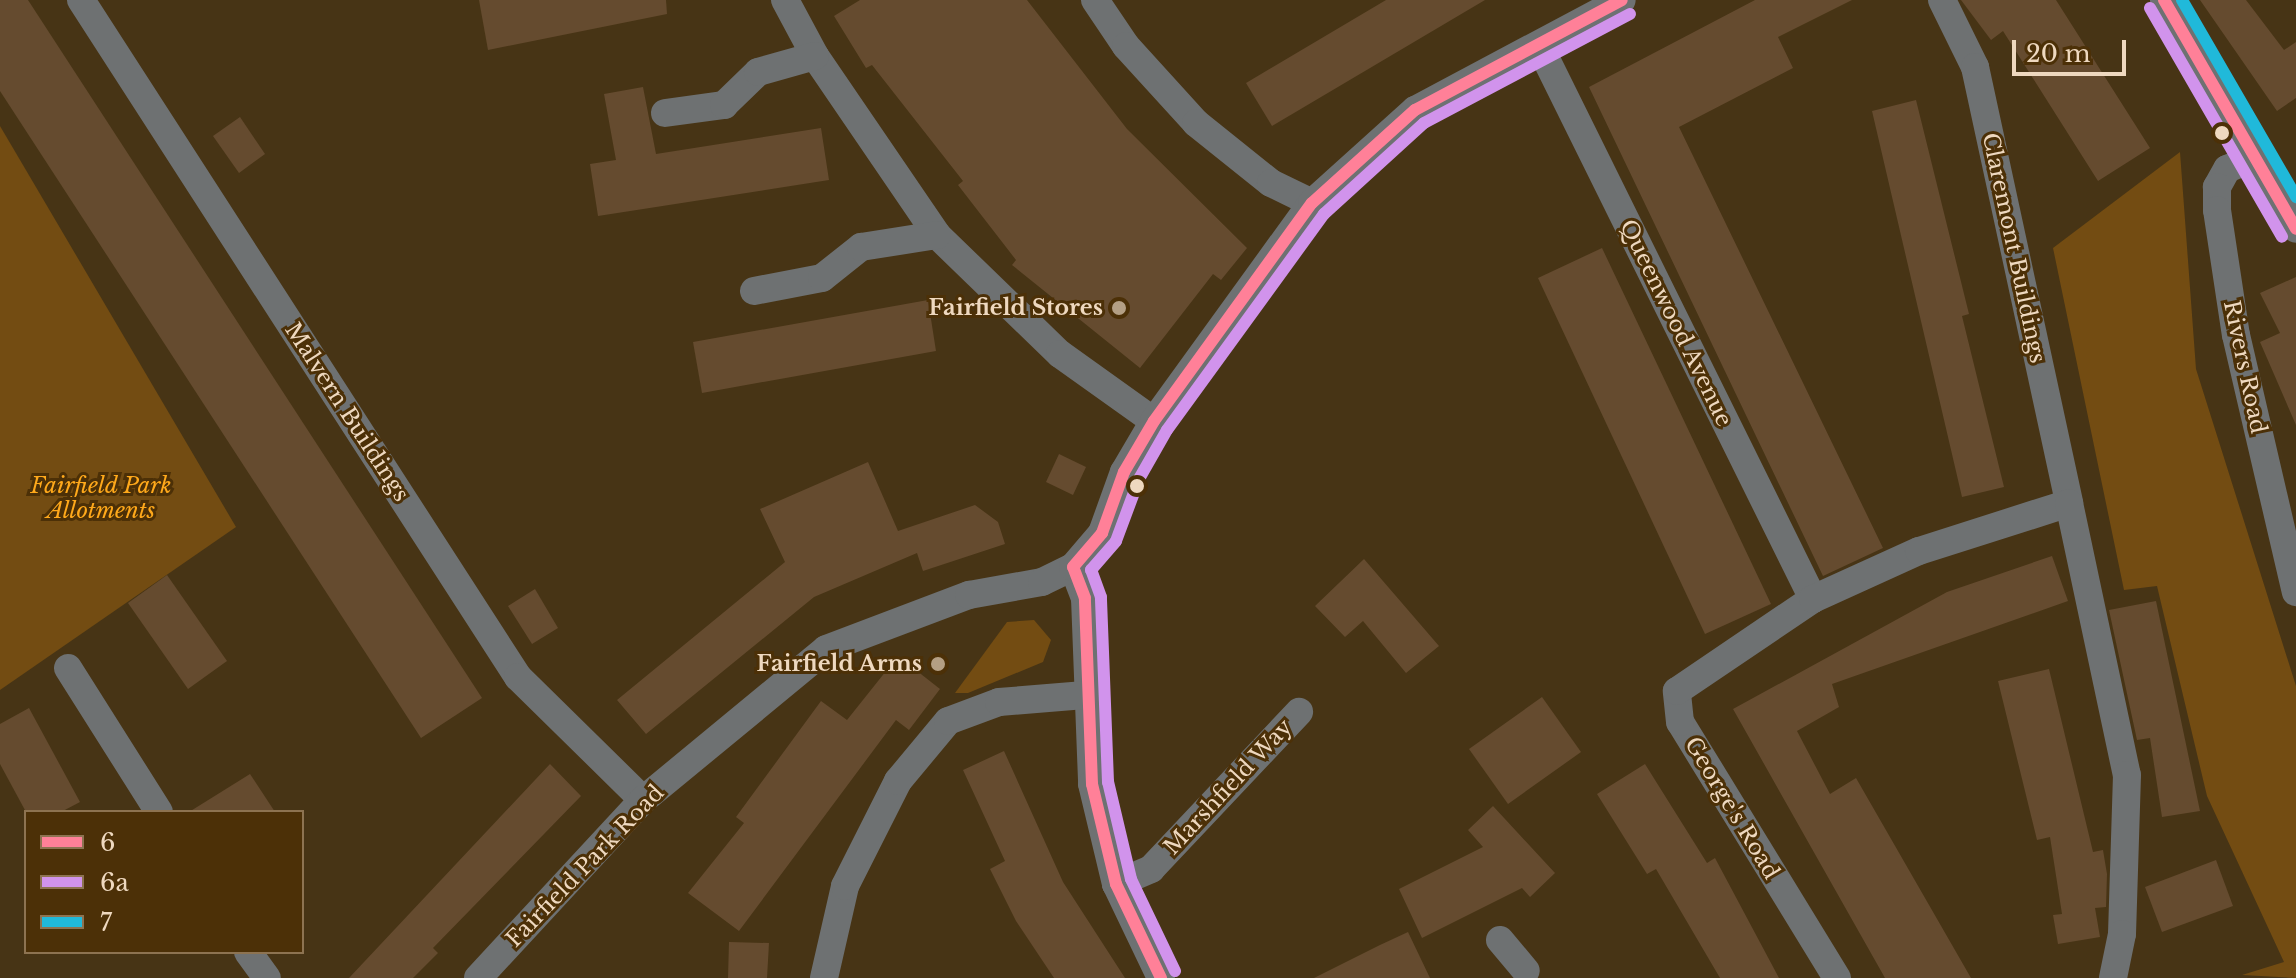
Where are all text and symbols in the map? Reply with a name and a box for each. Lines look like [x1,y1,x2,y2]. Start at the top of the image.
scale bar [2016,24,2130,74]
text: 20 m [2026,39,2091,68]
unlabelled marker [2214,125,2230,141]
street label: Claremont Buildings [1977,131,2051,365]
street label: Queenwood Avenue [1614,215,1738,431]
place label: Fairfield Stores [929,295,1103,321]
street label: Rivers Road [2218,298,2272,436]
marker: Fairfield Stores [1110,299,1128,317]
street label: Malvern Buildings [279,318,415,506]
park label: Fairfield Park Allotments [30,472,172,524]
unlabelled marker [1129,478,1145,494]
place label: Fairfield Arms [756,651,922,677]
marker: Fairfield Arms [929,655,947,673]
street label: Marshfield Way [1158,713,1298,861]
street label: George's Road [1679,732,1785,884]
street label: Fairfield Park Road [501,779,669,953]
legend [24,810,304,954]
text: 6 [100,828,115,857]
text: 6a [100,868,129,897]
text: 7 [100,908,112,937]

